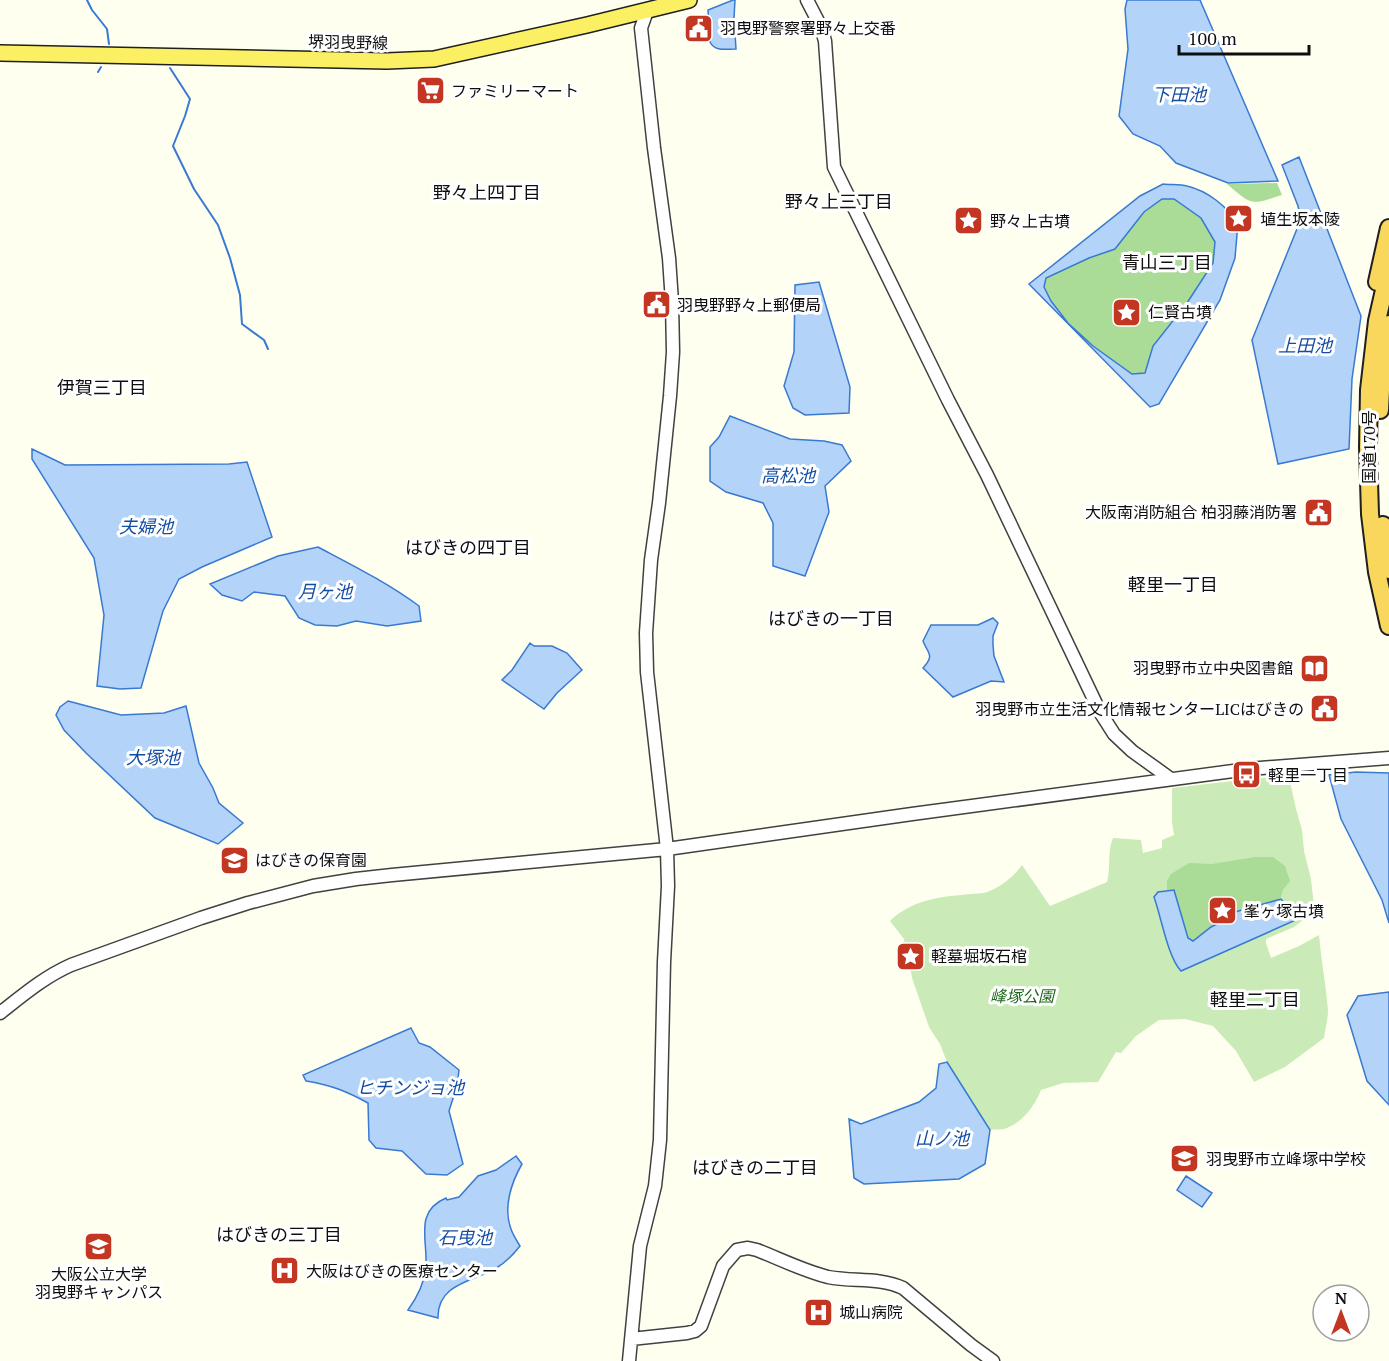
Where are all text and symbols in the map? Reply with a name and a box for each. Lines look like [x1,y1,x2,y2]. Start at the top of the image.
public building icon: 羽曳野警察署野々上交番 [683,12,715,44]
place label: 羽曳野警察署野々上交番 [720,17,896,39]
scale bar [1179,18,1310,56]
text: 100 m [1188,26,1237,50]
street label: 堺羽曳野線 [308,30,388,54]
supermarket icon: ファミリーマート [414,75,446,107]
place label: ファミリーマート [451,80,579,102]
water label: 下田池 [1152,82,1208,106]
district label: 野々上四丁目 [433,180,541,204]
district label: 野々上三丁目 [785,189,893,213]
place icon: 埴生坂本陵 [1223,203,1255,235]
place icon: 野々上古墳 [953,205,985,237]
place label: 埴生坂本陵 [1260,208,1340,230]
place label: 野々上古墳 [990,210,1070,232]
district label: 青山三丁目 [1122,250,1212,274]
public building icon: 羽曳野野々上郵便局 [640,289,672,321]
place label: 羽曳野野々上郵便局 [677,294,821,316]
place icon: 仁賢古墳 [1111,296,1143,328]
place label: 仁賢古墳 [1148,301,1212,323]
water label: 上田池 [1278,333,1334,357]
district label: 伊賀三丁目 [57,375,147,399]
street label: 国道170号 [1358,410,1380,484]
water label: 高松池 [761,463,817,487]
public building icon: 大阪南消防組合 柏羽藤消防署 [1302,496,1334,528]
place label: 大阪南消防組合 柏羽藤消防署 [1085,501,1297,523]
water label: 夫婦池 [119,514,175,538]
district label: はびきの四丁目 [405,535,531,559]
district label: 軽里一丁目 [1128,572,1218,596]
water label: 月ヶ池 [298,579,354,603]
district label: はびきの一丁目 [768,606,894,630]
library icon: 羽曳野市立中央図書館 [1298,652,1330,684]
place label: 羽曳野市立中央図書館 [1133,657,1293,679]
public building icon: 羽曳野市立生活文化情報センターLICはびきの [1309,693,1341,725]
place label: 羽曳野市立生活文化情報センターLICはびきの [975,698,1304,720]
water label: 大塚池 [126,745,182,769]
bus stop icon: 軽里一丁目 [1231,759,1263,791]
place label: 軽里一丁目 [1268,764,1348,786]
school or university icon: はびきの保育園 [218,844,250,876]
place label: はびきの保育園 [255,849,367,871]
place icon: 峯ヶ塚古墳 [1207,895,1239,927]
place label: 峯ヶ塚古墳 [1244,900,1324,922]
place icon: 軽墓堀坂石棺 [894,940,926,972]
place label: 軽墓堀坂石棺 [931,945,1027,967]
park label: 峰塚公園 [990,985,1056,1007]
district label: 軽里二丁目 [1210,987,1300,1011]
water label: ヒチンジョ池 [356,1075,466,1099]
water label: 山ノ池 [915,1126,971,1150]
school or university icon: 羽曳野市立峰塚中学校 [1169,1143,1201,1175]
place label: 羽曳野市立峰塚中学校 [1206,1148,1366,1170]
district label: はびきの二丁目 [692,1155,818,1179]
district label: はびきの三丁目 [216,1222,342,1246]
water label: 石曳池 [438,1225,494,1249]
school or university icon: 大阪公立大学 羽曳野キャンパス [83,1230,115,1262]
hospital icon: 大阪はびきの医療センター [269,1255,301,1287]
place label: 大阪はびきの医療センター [306,1260,498,1282]
place label: 大阪公立大学 羽曳野キャンパス [35,1263,163,1303]
north arrow [1311,1283,1371,1343]
text: N [1335,1287,1347,1309]
hospital icon: 城山病院 [802,1296,834,1328]
place label: 城山病院 [839,1301,903,1323]

